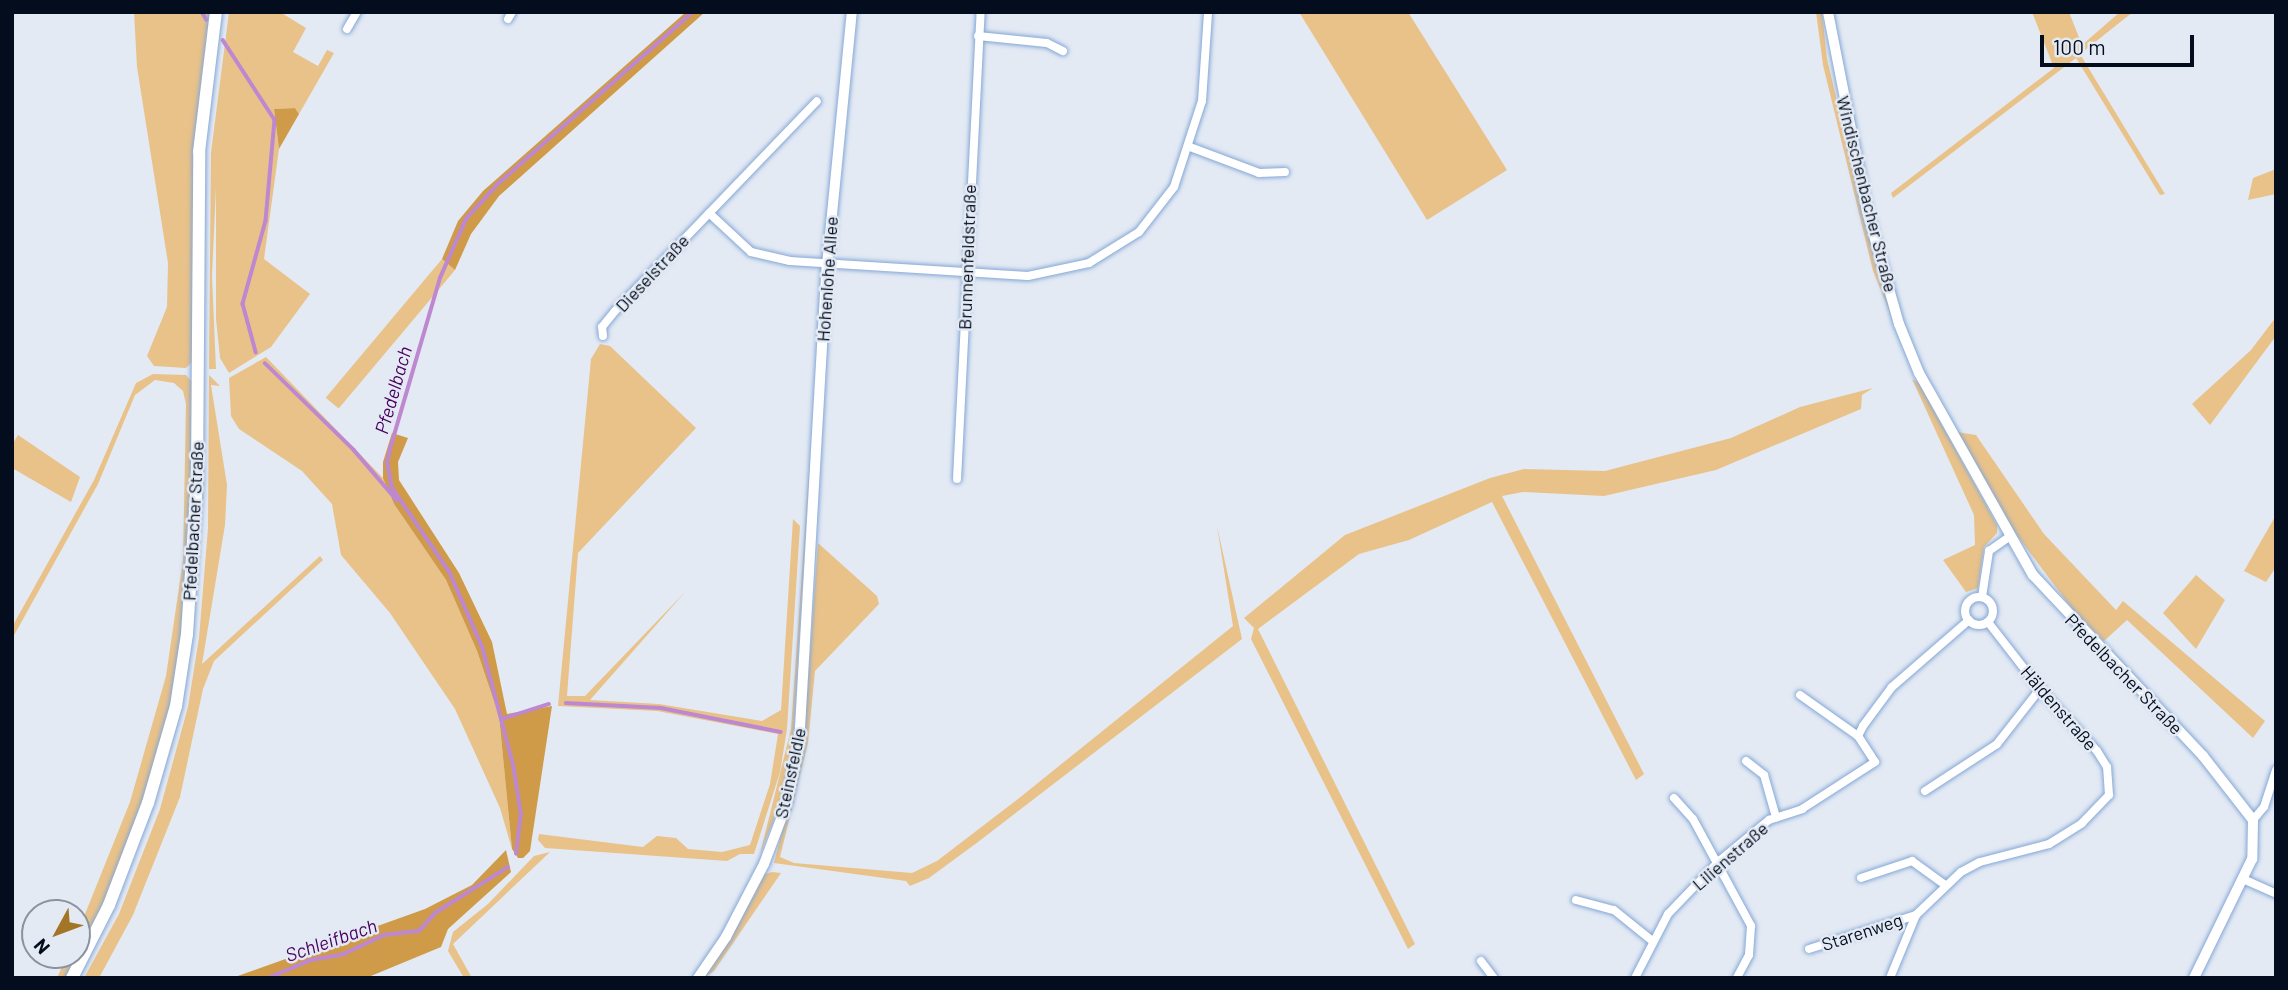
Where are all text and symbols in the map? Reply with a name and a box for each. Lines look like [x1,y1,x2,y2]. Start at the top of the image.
scale bar [2043,21,2197,65]
text: 100 m [2053,34,2106,59]
street label: Windischenbacher Straße [1832,94,1902,294]
street label: Brunnenfeldstraße [954,184,980,330]
street label: Hohenlohe Allee [812,216,842,342]
street label: Dieselstraße [611,230,693,316]
water label: Pfedelbach [370,344,416,436]
street label: Pfedelbacher Straße [178,441,208,601]
street label: Pfedelbacher Straße [2061,609,2187,739]
street label: Häldenstraße [2016,661,2102,755]
street label: Steinsfeldle [770,726,810,820]
street label: Lilienstraße [1688,817,1772,895]
north arrow [21,899,91,969]
street label: Starenweg [1819,909,1905,955]
water label: Schleifbach [282,914,380,966]
text: N [28,934,54,959]

